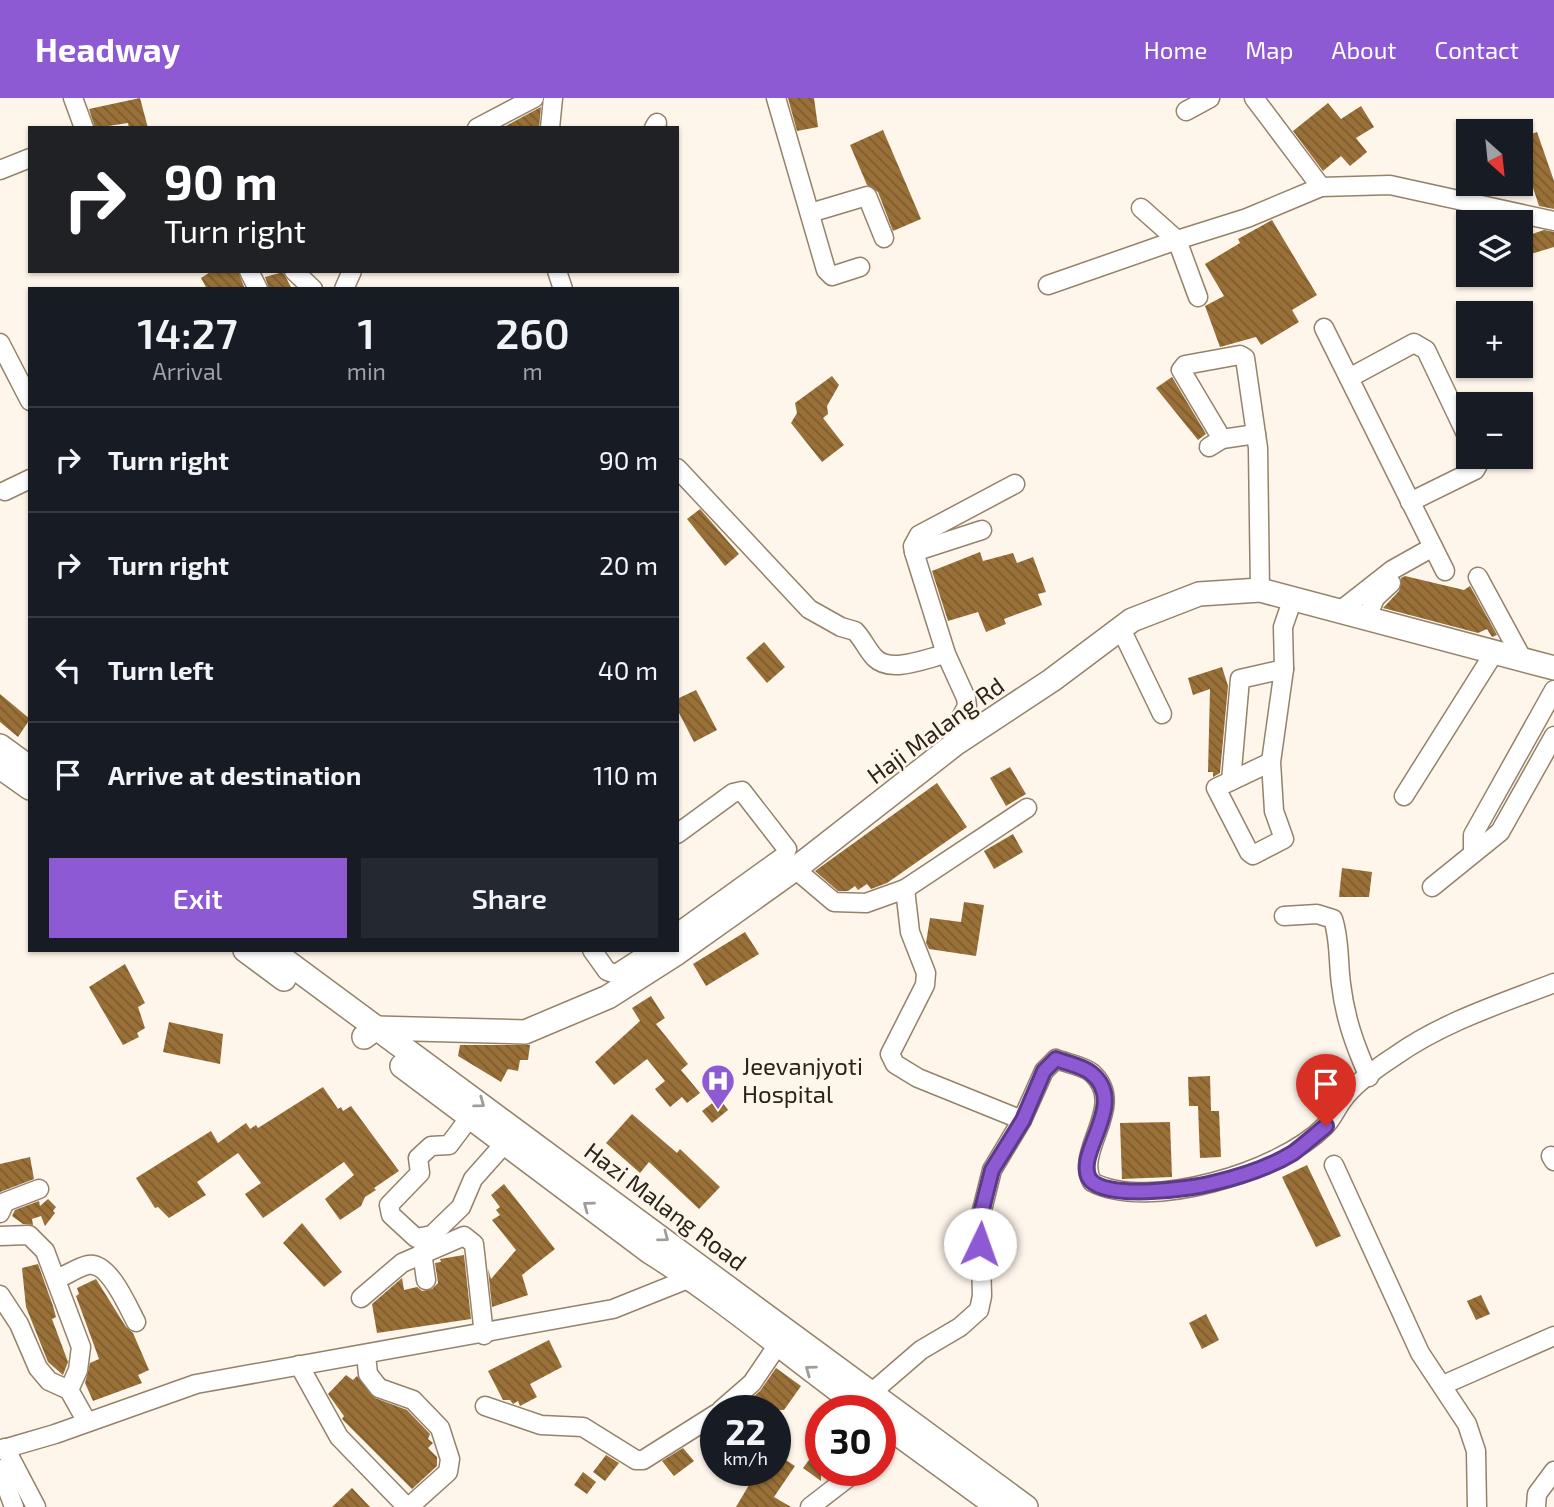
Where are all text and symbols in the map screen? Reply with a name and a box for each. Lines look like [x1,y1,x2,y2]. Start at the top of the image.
text: Headway [35,29,180,69]
text: Home [1144,35,1207,64]
text: Map [1245,35,1293,64]
text: About [1331,35,1397,64]
text: Contact [1435,35,1519,64]
north arrow [1456,119,1533,196]
map controls [1456,119,1533,469]
text: 90 m [164,151,278,210]
icon: right [49,154,140,245]
button: layers [1456,210,1533,287]
text: Turn right [164,211,306,249]
button: + [1456,301,1533,378]
text: 14:27 [137,307,238,357]
text: 1 [358,307,375,357]
text: 260 [495,307,570,357]
text: Arrival [152,357,222,385]
text: min [347,357,386,385]
text: m [522,357,543,385]
button: − [1456,392,1533,469]
icon: right [49,441,87,479]
text: Turn right [108,444,229,475]
text: 90 m [599,444,658,475]
icon: right [49,546,87,584]
text: Turn right [108,549,229,580]
text: 20 m [599,549,658,580]
icon: left [49,651,87,689]
text: Turn left [108,654,214,685]
text: 40 m [598,654,658,685]
street label: Haji Malang Rd [861,670,1009,789]
icon: arrive [49,756,87,794]
text: Arrive at destination [108,759,361,790]
text: 110 m [593,759,658,790]
button: Exit [49,858,347,938]
button: Share [361,858,658,938]
place label: Jeevanjyoti Hospital [742,1051,863,1108]
pin [1296,1054,1356,1126]
hospital icon: Jeevanjyoti Hospital [699,1062,737,1111]
icon: arrive [1307,1065,1345,1103]
one-way arrow [472,1095,485,1107]
street label: Hazi Malang Road [579,1135,753,1276]
one-way arrow [583,1201,596,1214]
position arrow [943,1207,1017,1281]
one-way arrow [656,1229,668,1242]
one-way arrow [805,1366,818,1379]
speed limit sign: 30 [805,1395,896,1486]
text: 22 [725,1410,766,1452]
text: km/h [723,1447,768,1469]

